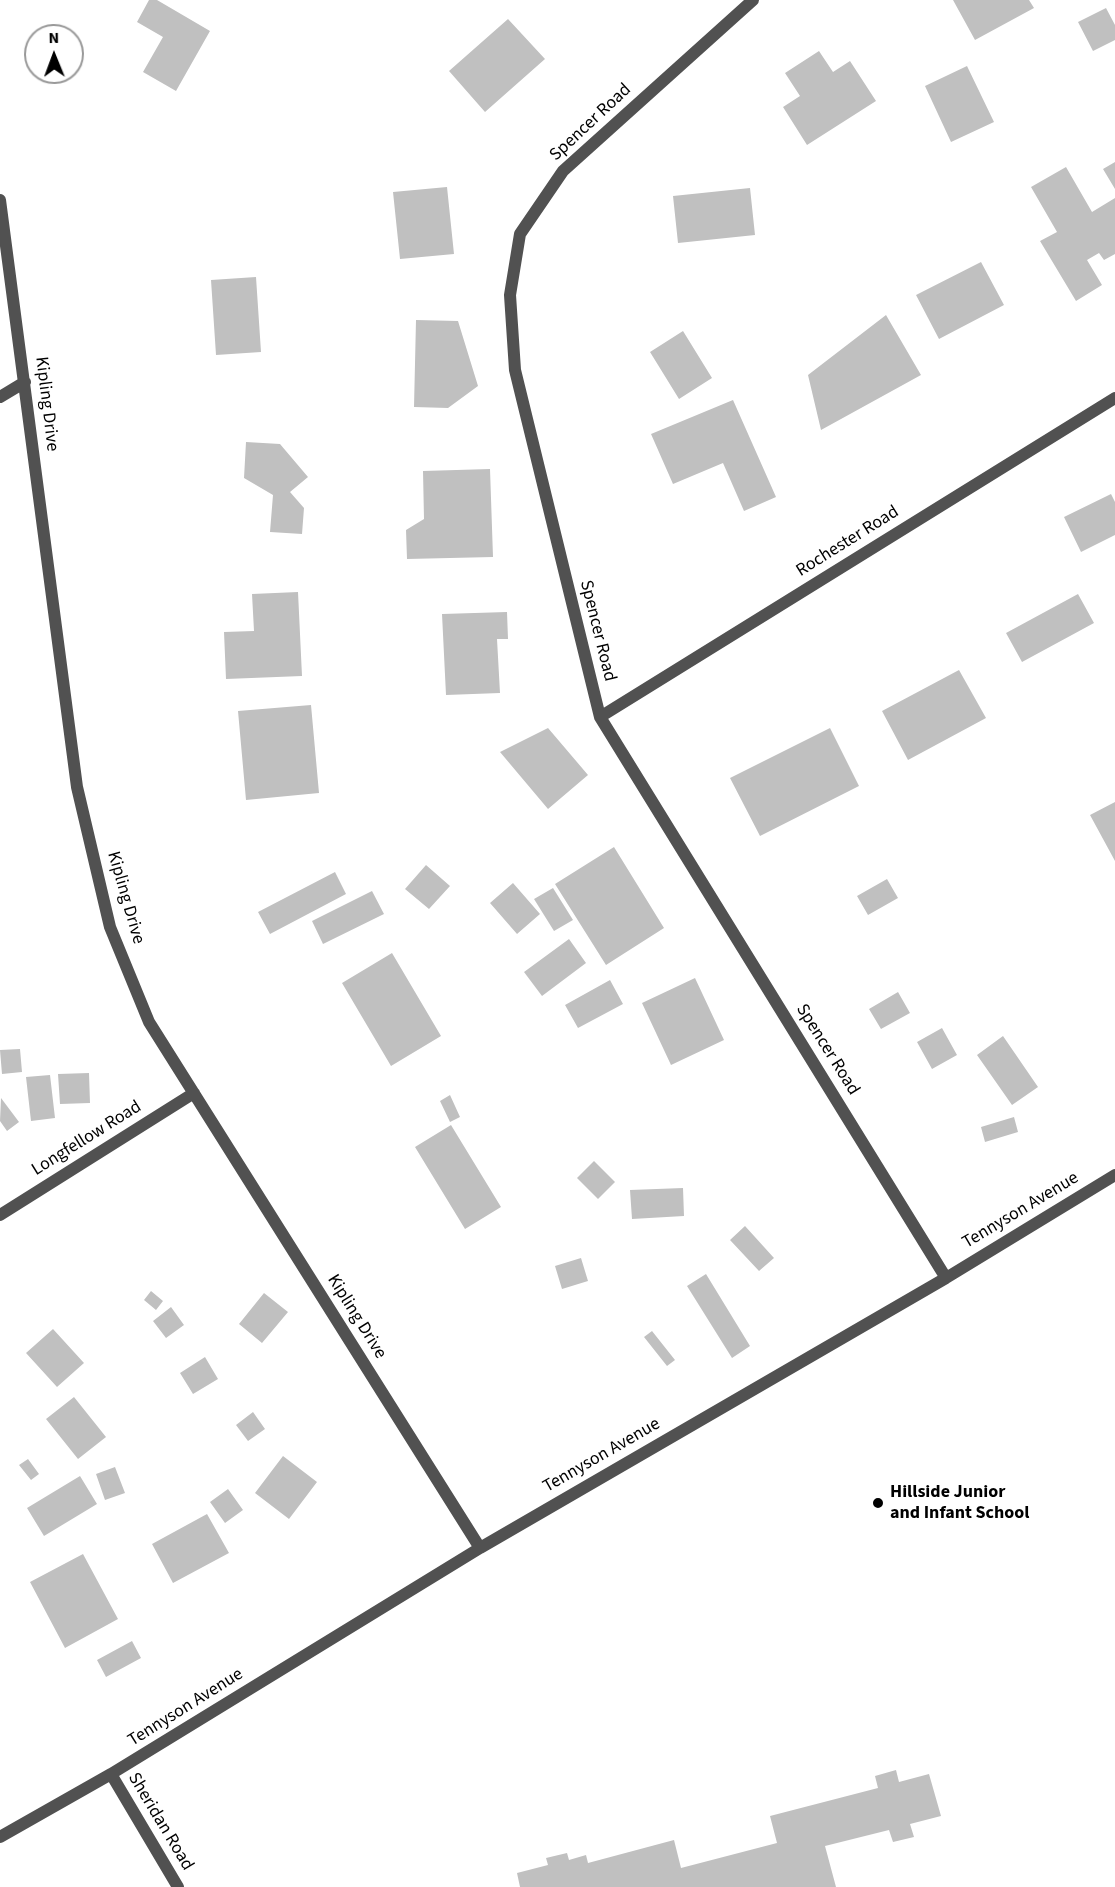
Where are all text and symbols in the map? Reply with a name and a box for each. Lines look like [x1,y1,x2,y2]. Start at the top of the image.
north arrow [24,24,84,84]
text: N [48,27,59,49]
street label: Spencer Road [546,80,636,166]
street label: Kipling Drive [29,355,63,453]
street label: Rochester Road [793,502,903,582]
street label: Spencer Road [574,578,620,684]
street label: Kipling Drive [101,849,149,947]
street label: Spencer Road [790,1000,864,1100]
street label: Longfellow Road [28,1097,146,1181]
street label: Tennyson Avenue [959,1168,1083,1254]
street label: Kipling Drive [322,1271,390,1363]
street label: Tennyson Avenue [540,1414,664,1498]
place label: Hillside Junior and Infant School [890,1482,1029,1524]
marker: Hillside Junior and Infant School [871,1496,885,1510]
street label: Tennyson Avenue [124,1664,248,1752]
street label: Sheridan Road [122,1769,198,1875]

